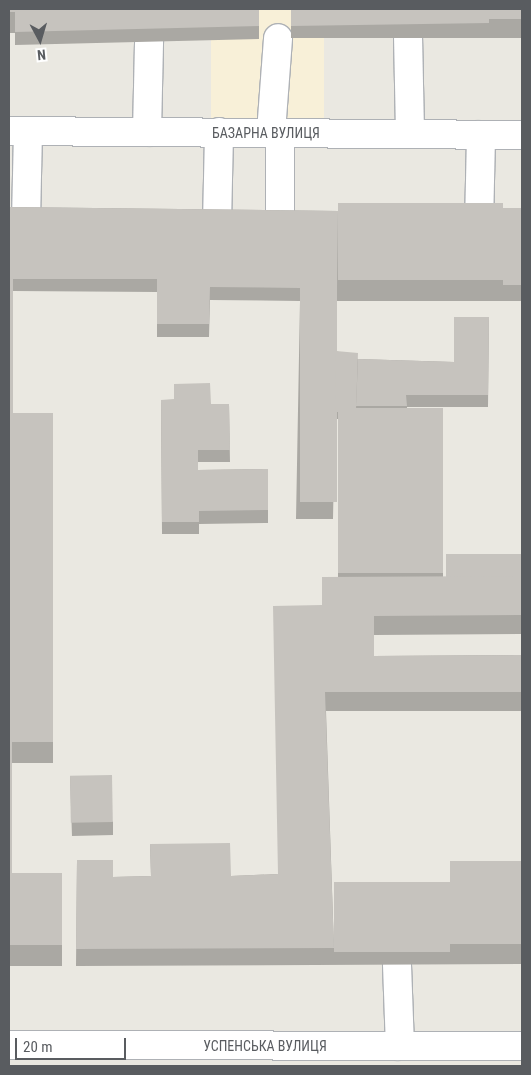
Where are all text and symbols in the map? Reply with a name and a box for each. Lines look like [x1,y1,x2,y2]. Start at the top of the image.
north arrow [15,15,65,65]
text: N [36,47,47,63]
street label: БАЗАРНА ВУЛИЦЯ [212,125,320,141]
scale bar [18,1028,129,1060]
text: 20 m [23,1038,53,1056]
street label: УСПЕНСЬКА ВУЛИЦЯ [203,1038,327,1054]

